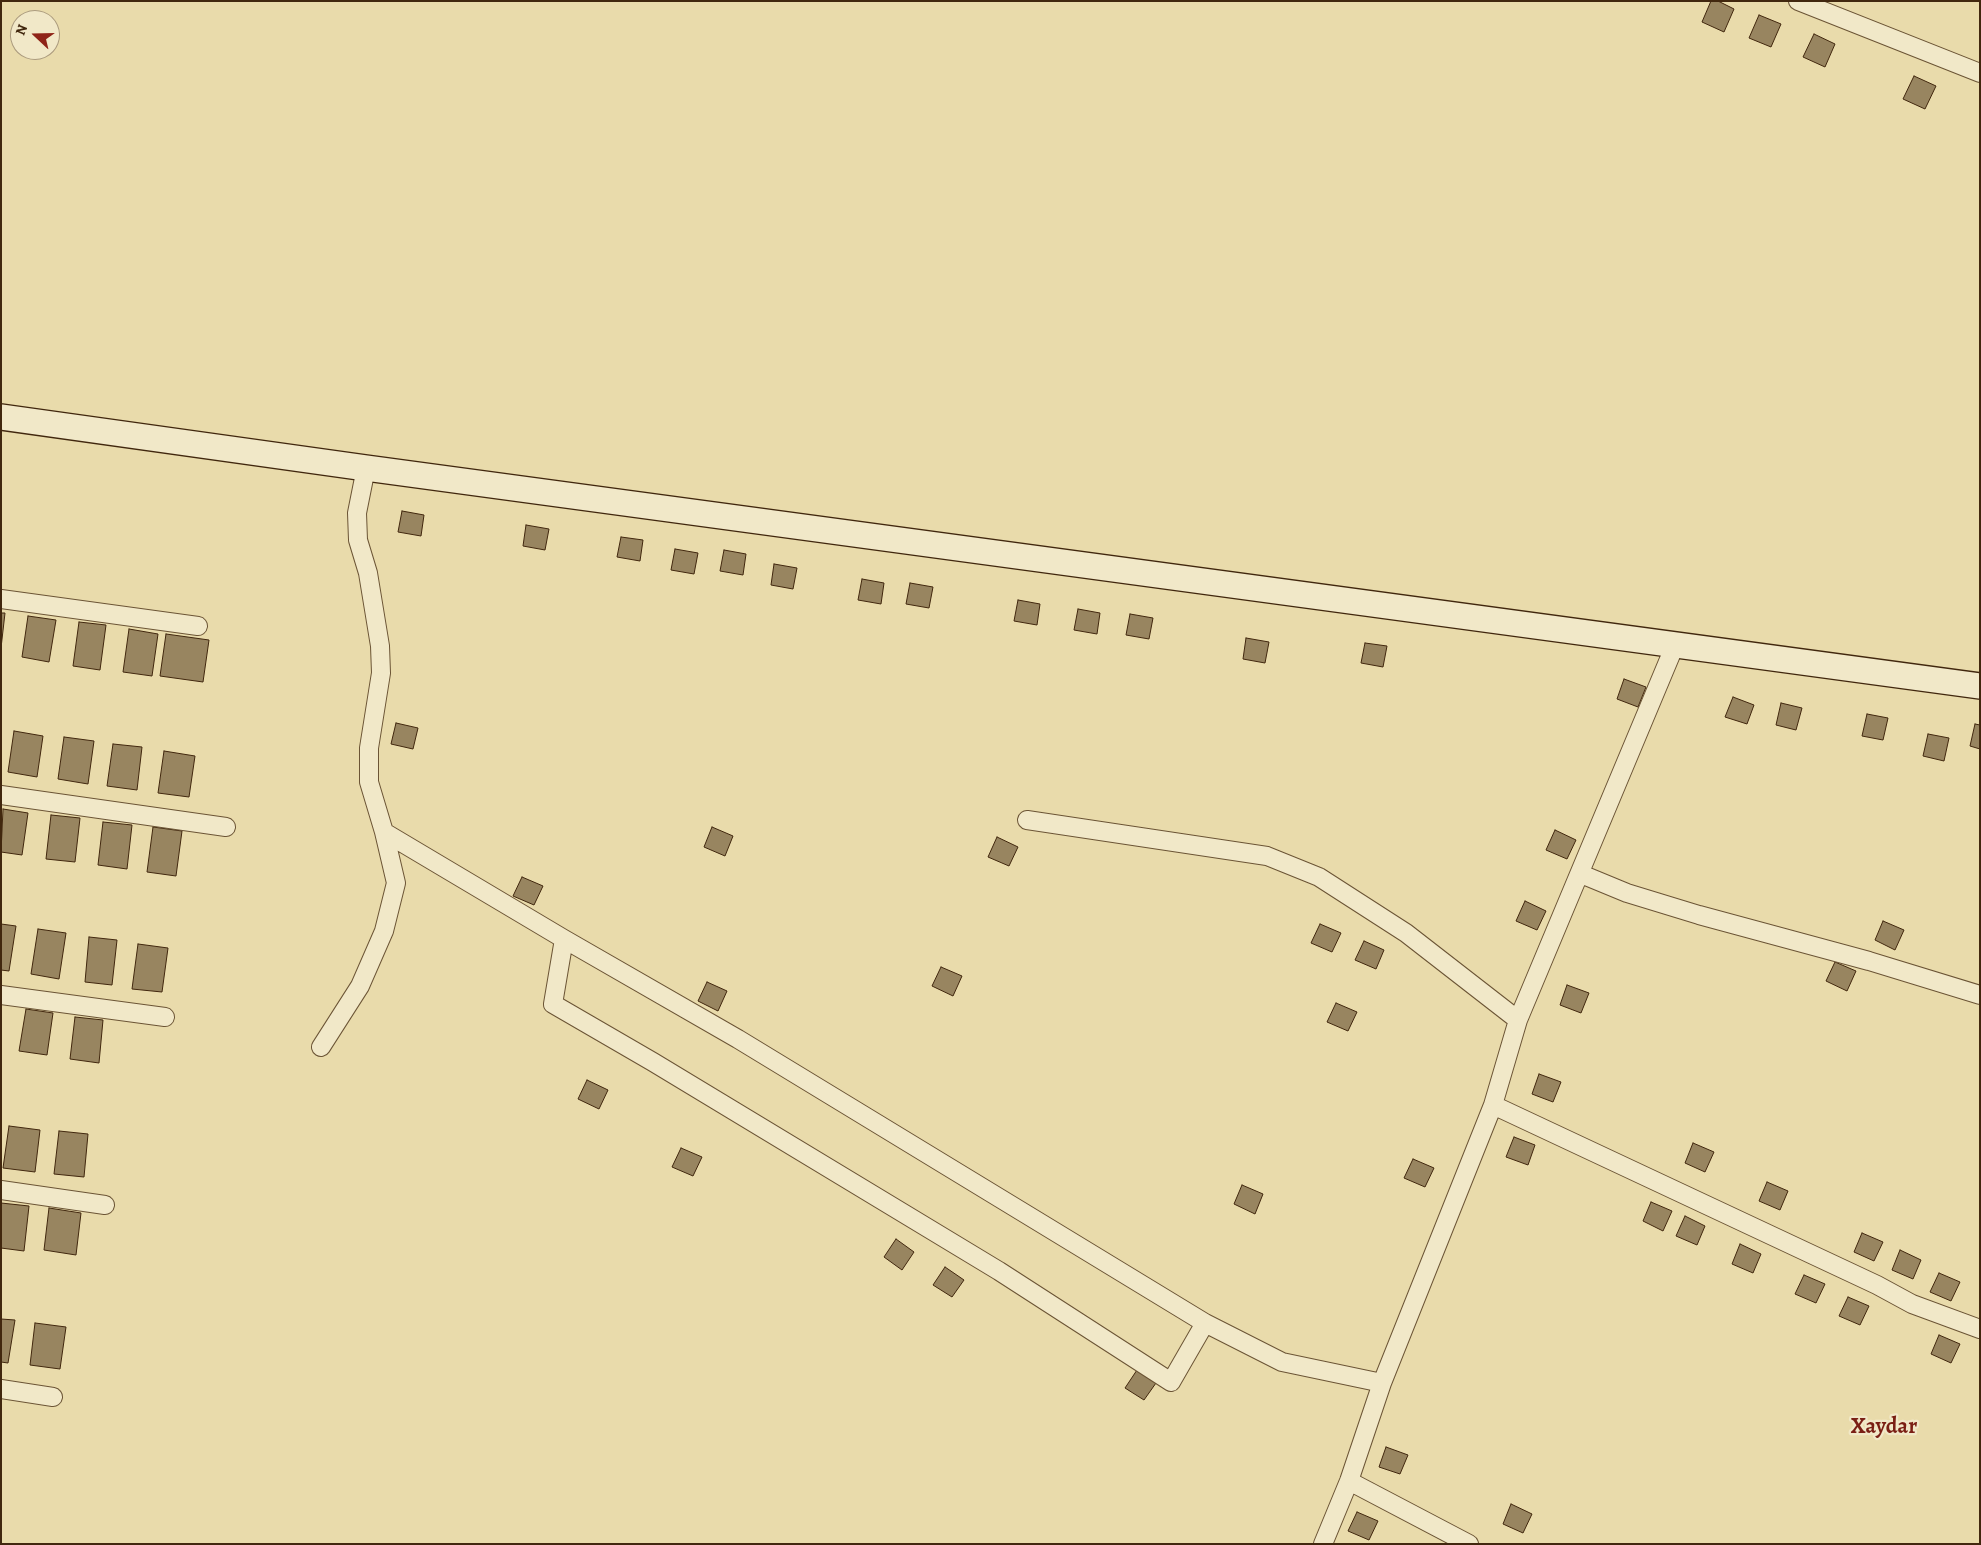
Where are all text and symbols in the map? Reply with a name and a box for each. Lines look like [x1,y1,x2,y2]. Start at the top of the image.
north arrow [10,10,60,60]
text: N [11,22,32,38]
district label: Xaydar [1851,1415,1917,1441]

